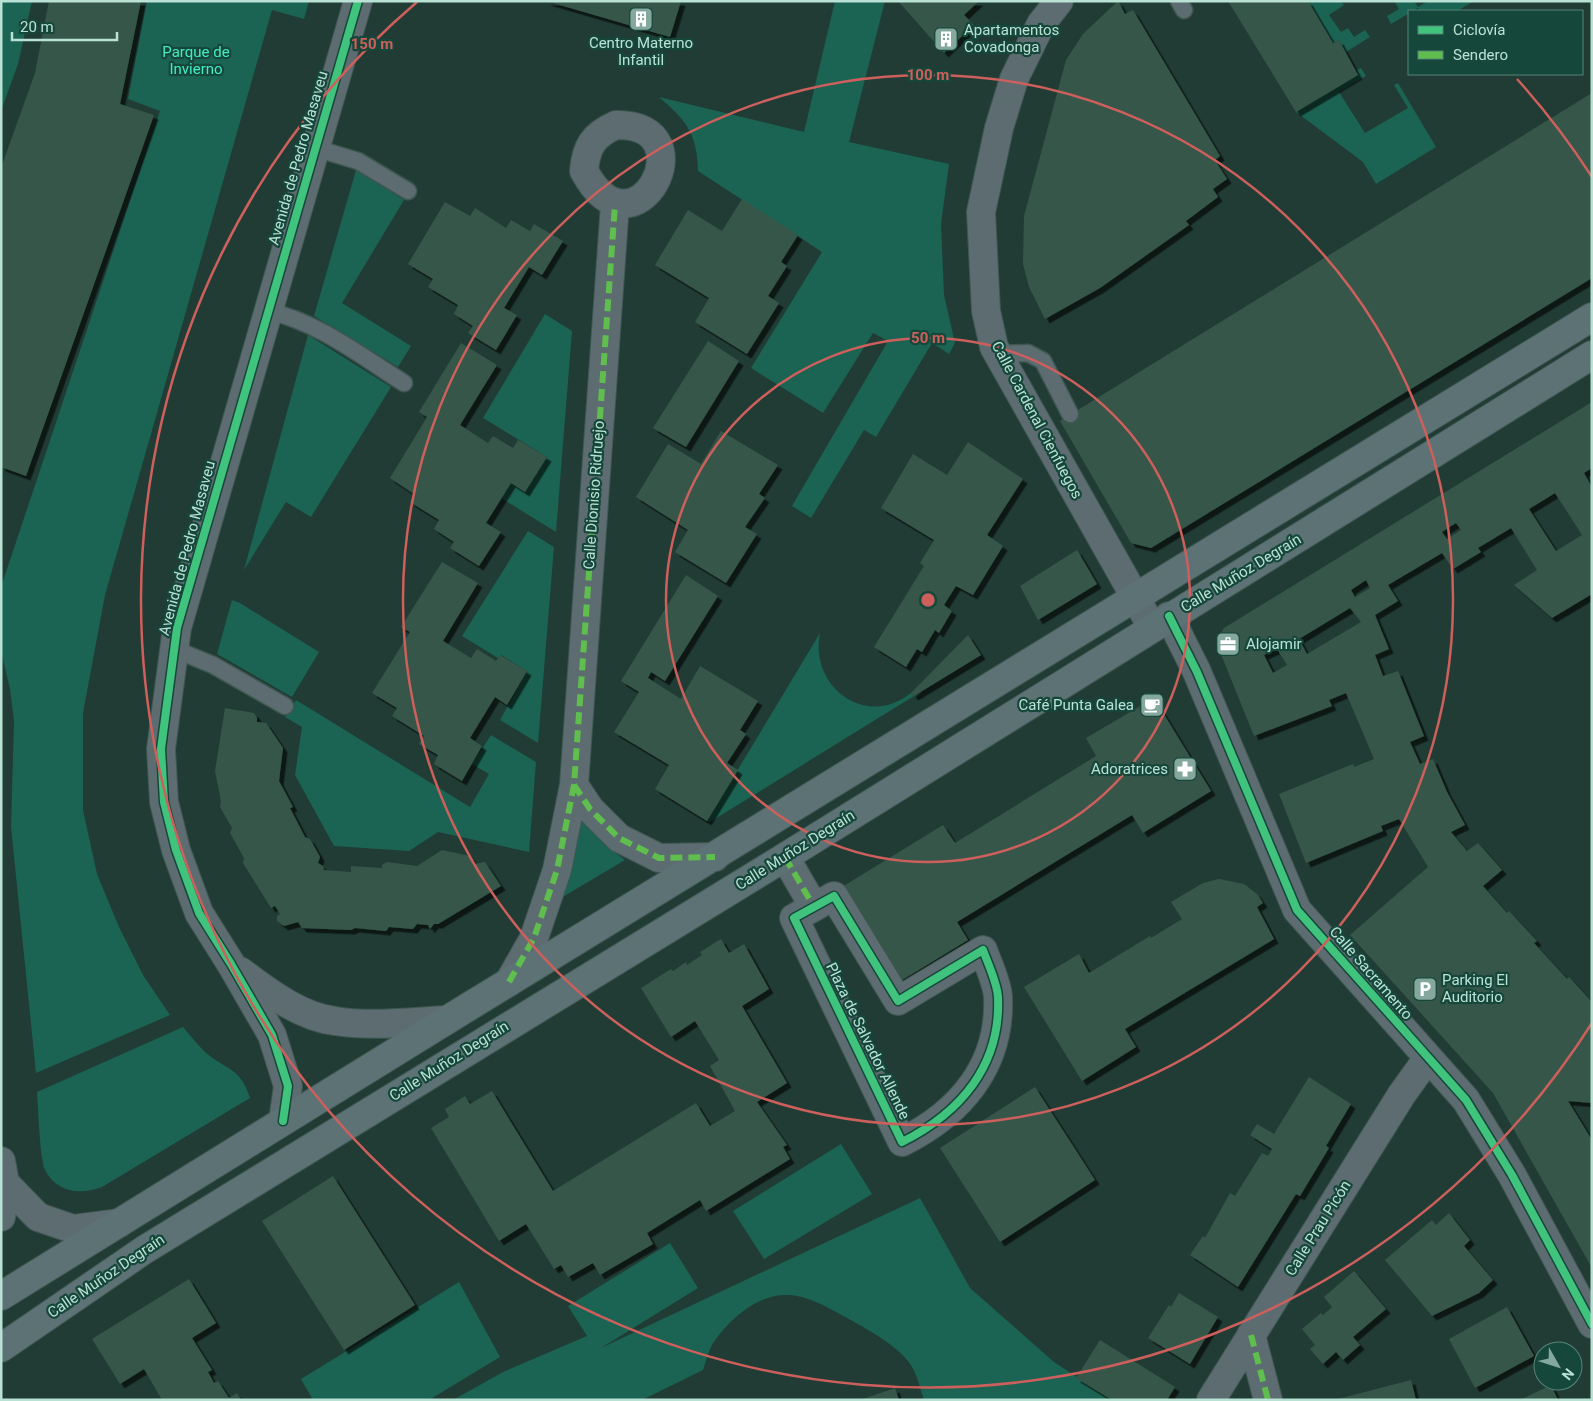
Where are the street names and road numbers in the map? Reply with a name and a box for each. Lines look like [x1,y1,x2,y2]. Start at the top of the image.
street label: Avenida de Pedro Masaveu [264,69,332,247]
street label: Calle Cardenal Cienfuegos [988,338,1086,502]
street label: Calle Dionisio Ridruejo [580,420,608,570]
street label: Avenida de Pedro Masaveu [155,459,219,637]
street label: Calle Muñoz Degraín [1178,530,1304,616]
street label: Calle Muñoz Degraín [732,806,858,894]
street label: Calle Sacramento [1326,923,1416,1023]
street label: Plaza de Salvador Allende [822,960,914,1122]
street label: Calle Muñoz Degraín [386,1017,512,1105]
street label: Calle Prau Picón [1281,1177,1355,1279]
street label: Calle Muñoz Degraín [44,1230,168,1322]

